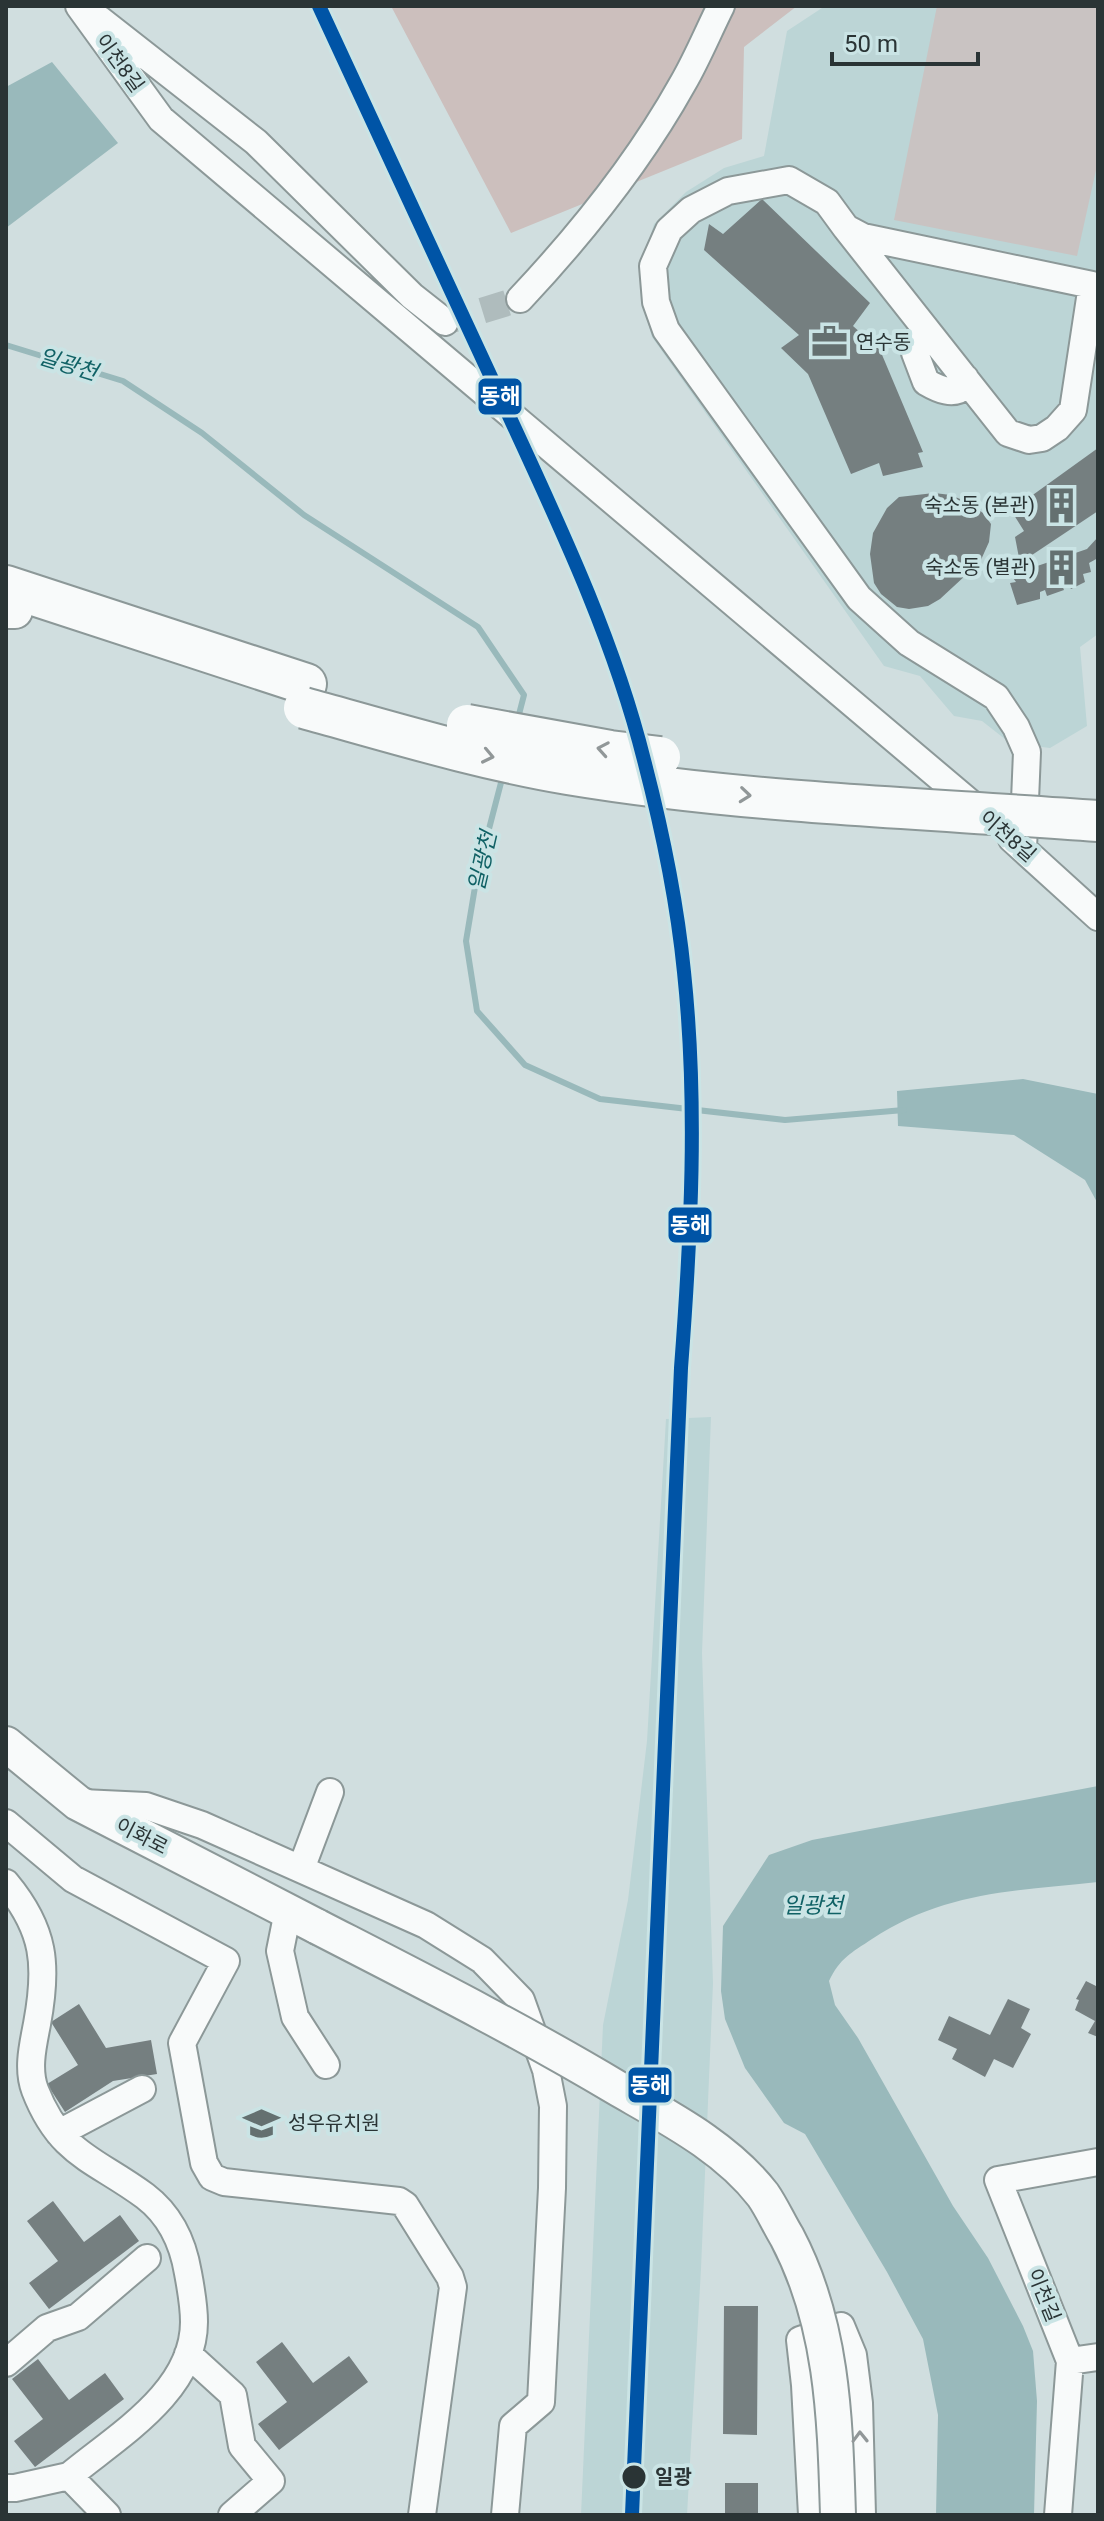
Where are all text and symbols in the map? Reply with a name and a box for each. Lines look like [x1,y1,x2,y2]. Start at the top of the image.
scale bar [832,16,978,66]
street label: 이천8길 [91,29,149,97]
text: 50 m [844,30,898,58]
office icon: 연수동 [811,323,849,361]
place label: 연수동 [856,330,911,354]
water label: 일광천 [35,344,103,386]
line badge: 동해 [477,377,523,416]
text: 동해 [480,384,520,409]
building icon: 숙소동 (본관) [1042,486,1080,524]
place label: 숙소동 (본관) [924,493,1035,517]
building icon: 숙소동 (별관) [1043,548,1081,586]
place label: 숙소동 (별관) [925,555,1036,579]
one-way arrow [596,742,609,759]
one-way arrow [480,747,494,764]
one-way arrow [739,786,752,803]
street label: 이천8길 [975,805,1041,867]
water label: 일광천 [463,826,502,894]
line badge: 동해 [667,1206,713,1244]
text: 동해 [670,1213,710,1238]
street label: 이화로 [112,1813,172,1859]
water label: 일광천 [783,1893,846,1918]
line badge: 동해 [627,2066,673,2104]
text: 동해 [630,2073,670,2098]
school or university icon: 성우유치원 [243,2104,281,2142]
place label: 성우유치원 [288,2111,380,2135]
street label: 이천길 [1023,2265,1065,2325]
one-way arrow [851,2430,869,2443]
marker: 일광 [620,2463,648,2491]
place label: 일광 [655,2465,692,2489]

